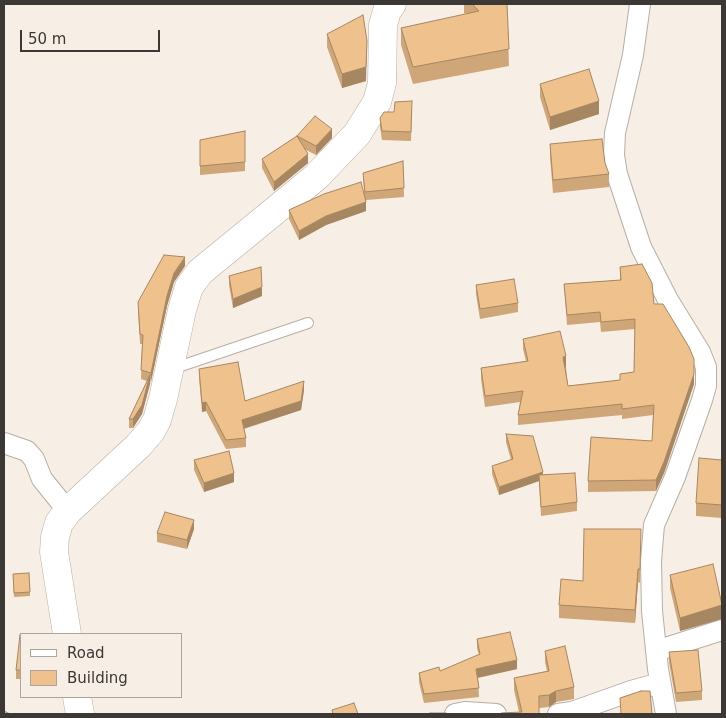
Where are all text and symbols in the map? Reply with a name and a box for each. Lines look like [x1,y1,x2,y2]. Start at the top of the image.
scale bar [22,20,162,52]
text: 50 m [28,30,66,48]
legend [20,633,182,698]
text: Road [67,644,105,662]
text: Building [67,669,128,687]

